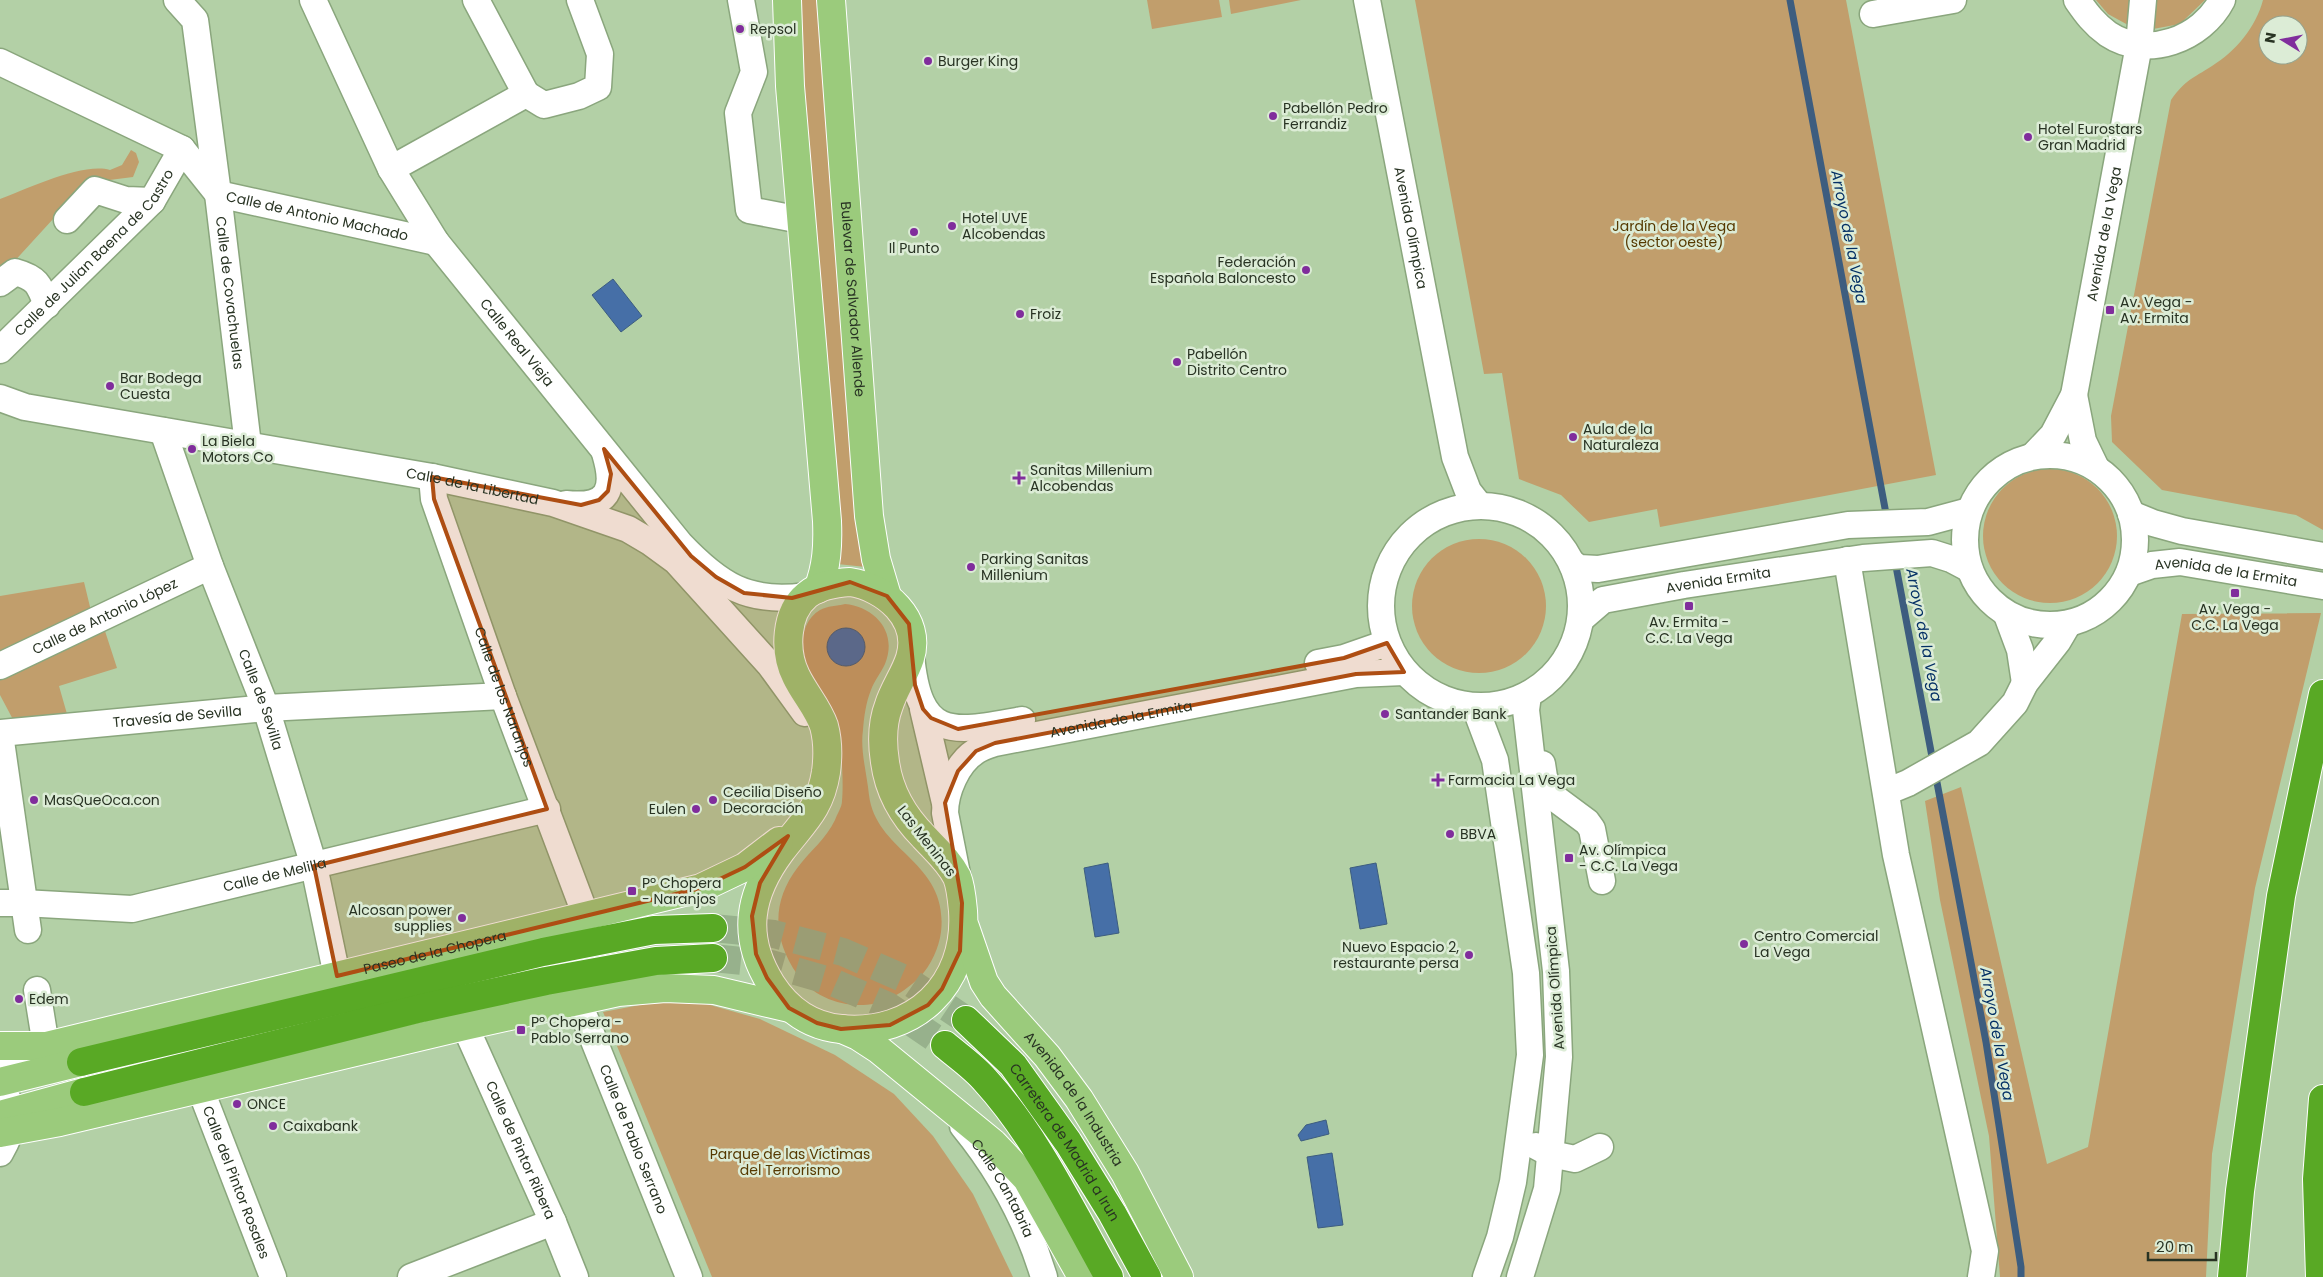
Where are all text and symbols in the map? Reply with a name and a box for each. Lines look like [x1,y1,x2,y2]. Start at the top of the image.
north arrow [2258,15,2308,65]
place label: Repsol [750,19,796,39]
marker: Repsol [734,23,746,35]
text: N [2259,31,2281,45]
place label: Burger King [938,51,1018,71]
marker: Burger King [922,55,934,67]
place label: Pabellón Pedro Ferrandiz [1283,98,1388,134]
marker: Pabellón Pedro Ferrandiz [1267,110,1279,122]
place label: Hotel Eurostars Gran Madrid [2038,119,2142,155]
marker: Hotel Eurostars Gran Madrid [2022,131,2034,143]
street label: Calle de Julian Baena de Castro [10,165,178,341]
street label: Avenida Olímpica [1389,165,1432,291]
street label: Avenida de la Vega [2082,165,2126,303]
water label: Arroyo de la Vega [1826,167,1873,305]
street label: Calle de Antonio Machado [224,186,410,246]
street label: Bulevar de Salvador Allende [836,201,870,398]
place label: Hotel UVE Alcobendas [962,208,1046,244]
street label: Calle de Covachuelas [211,215,249,371]
park label: Jardín de la Vega (sector oeste) [1612,216,1736,252]
marker: Hotel UVE Alcobendas [946,220,958,232]
marker: Il Punto [908,226,920,238]
place label: Il Punto [889,238,939,258]
place label: Federación Española Baloncesto [1150,252,1296,288]
marker: Federación Española Baloncesto [1300,264,1312,276]
place label: Av. Vega - Av. Ermita [2120,292,2193,328]
street label: Calle Real Vieja [475,294,559,391]
place label: Froiz [1030,304,1061,324]
marker: Av. Vega - Av. Ermita [2104,304,2116,316]
marker: Froiz [1014,308,1026,320]
place label: Pabellón Distrito Centro [1187,344,1287,380]
marker: Pabellón Distrito Centro [1171,356,1183,368]
place label: Bar Bodega Cuesta [120,368,202,404]
marker: Bar Bodega Cuesta [104,380,116,392]
place label: Aula de la Naturaleza [1583,419,1659,455]
place label: La Biela Motors Co [202,431,273,467]
marker: Aula de la Naturaleza [1567,431,1579,443]
marker: La Biela Motors Co [186,443,198,455]
place label: Sanitas Millenium Alcobendas [1030,460,1153,496]
street label: Calle de la Libertad [405,463,541,510]
marker: Sanitas Millenium Alcobendas [1012,471,1026,485]
place label: Parking Sanitas Millenium [981,549,1089,585]
street label: Avenida de la Ermita [2153,552,2299,592]
marker: Parking Sanitas Millenium [965,561,977,573]
street label: Avenida Ermita [1664,562,1772,598]
water label: Arroyo de la Vega [1901,565,1948,703]
street label: Calle de Antonio López [29,573,181,659]
marker: Av. Vega - C.C. La Vega [2229,587,2241,599]
place label: Av. Vega - C.C. La Vega [2191,599,2279,635]
marker: Av. Ermita - C.C. La Vega [1683,600,1695,612]
place label: Av. Ermita - C.C. La Vega [1645,612,1733,648]
street label: Calle de los Naranjos [470,624,539,770]
street label: Calle de Sevilla [234,646,288,753]
street label: Avenida de la Ermita [1048,696,1194,742]
street label: Travesía de Sevilla [112,700,243,732]
place label: Santander Bank [1395,704,1507,724]
marker: Santander Bank [1379,708,1391,720]
place label: Farmacia La Vega [1448,770,1575,790]
marker: Farmacia La Vega [1432,774,1444,786]
place label: Cecilia Diseño Decoración [723,782,822,818]
place label: MasQueOca.con [44,790,160,810]
marker: MasQueOca.con [28,794,40,806]
marker: Cecilia Diseño Decoración [707,794,719,806]
place label: Eulen [649,799,686,819]
street label: Las Meninas [893,801,961,881]
marker: Eulen [690,803,702,815]
place label: BBVA [1460,824,1496,844]
marker: BBVA [1444,828,1456,840]
place label: Av. Olímpica - C.C. La Vega [1579,840,1678,876]
marker: Av. Olímpica - C.C. La Vega [1563,852,1575,864]
street label: Calle de Melilla [221,853,328,897]
place label: Pº Chopera - Naranjos [642,873,722,909]
marker: Pº Chopera - Naranjos [626,885,638,897]
place label: Alcosan power supplies [348,900,452,936]
marker: Alcosan power supplies [456,912,468,924]
street label: Paseo de la Chopera [361,925,508,979]
street label: Avenida Olímpica [1541,925,1569,1051]
place label: Centro Comercial La Vega [1754,926,1878,962]
place label: Nuevo Espacio 2, restaurante persa [1333,937,1459,973]
marker: Centro Comercial La Vega [1738,938,1750,950]
marker: Nuevo Espacio 2, restaurante persa [1463,949,1475,961]
water label: Arroyo de la Vega [1975,964,2020,1102]
place label: Edem [29,989,69,1009]
marker: Edem [13,993,25,1005]
place label: Pº Chopera - Pablo Serrano [531,1012,629,1048]
marker: Pº Chopera - Pablo Serrano [515,1024,527,1036]
street label: Avenida de la Industria [1019,1027,1128,1170]
street label: Carretera de Madrid a Irun [1005,1059,1125,1225]
street label: Calle de Pablo Serrano [595,1062,673,1217]
street label: Calle de Pintor Ribera [481,1078,561,1223]
place label: ONCE [247,1094,286,1114]
marker: ONCE [231,1098,243,1110]
street label: Calle del Pintor Rosales [198,1103,275,1262]
place label: Caixabank [283,1116,359,1136]
marker: Caixabank [267,1120,279,1132]
street label: Calle Cantabria [966,1135,1039,1240]
park label: Parque de las Víctimas del Terrorismo [710,1144,870,1180]
scale bar [2148,1230,2216,1262]
text: 20 m [2156,1236,2194,1257]

